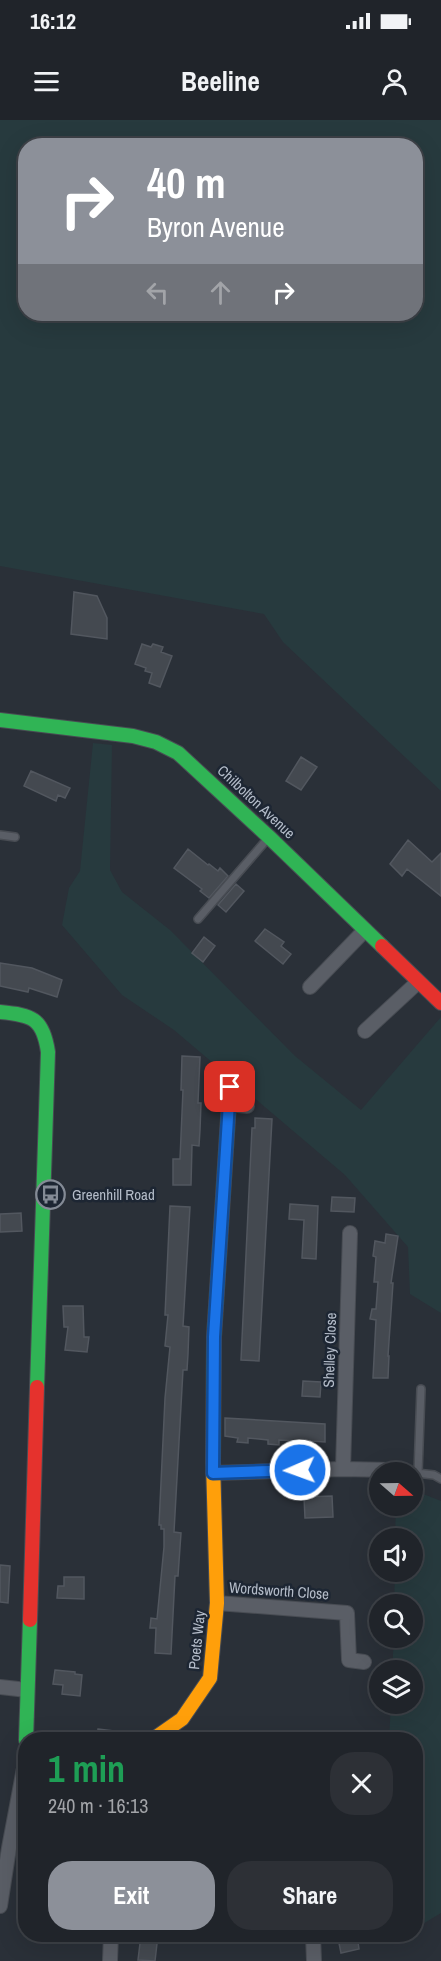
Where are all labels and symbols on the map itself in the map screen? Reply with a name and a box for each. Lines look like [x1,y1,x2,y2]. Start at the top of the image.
street label: Chilbolton Avenue [213,760,300,843]
pin [204,1061,255,1112]
bus stop icon: Greenhill Road [35,1179,67,1211]
place label: Greenhill Road [72,1184,155,1205]
street label: Shelley Close [318,1312,341,1388]
position arrow [268,1438,332,1502]
north arrow [369,1462,423,1516]
street label: Wordsworth Close [228,1577,330,1604]
street label: Poets Way [183,1609,210,1670]

